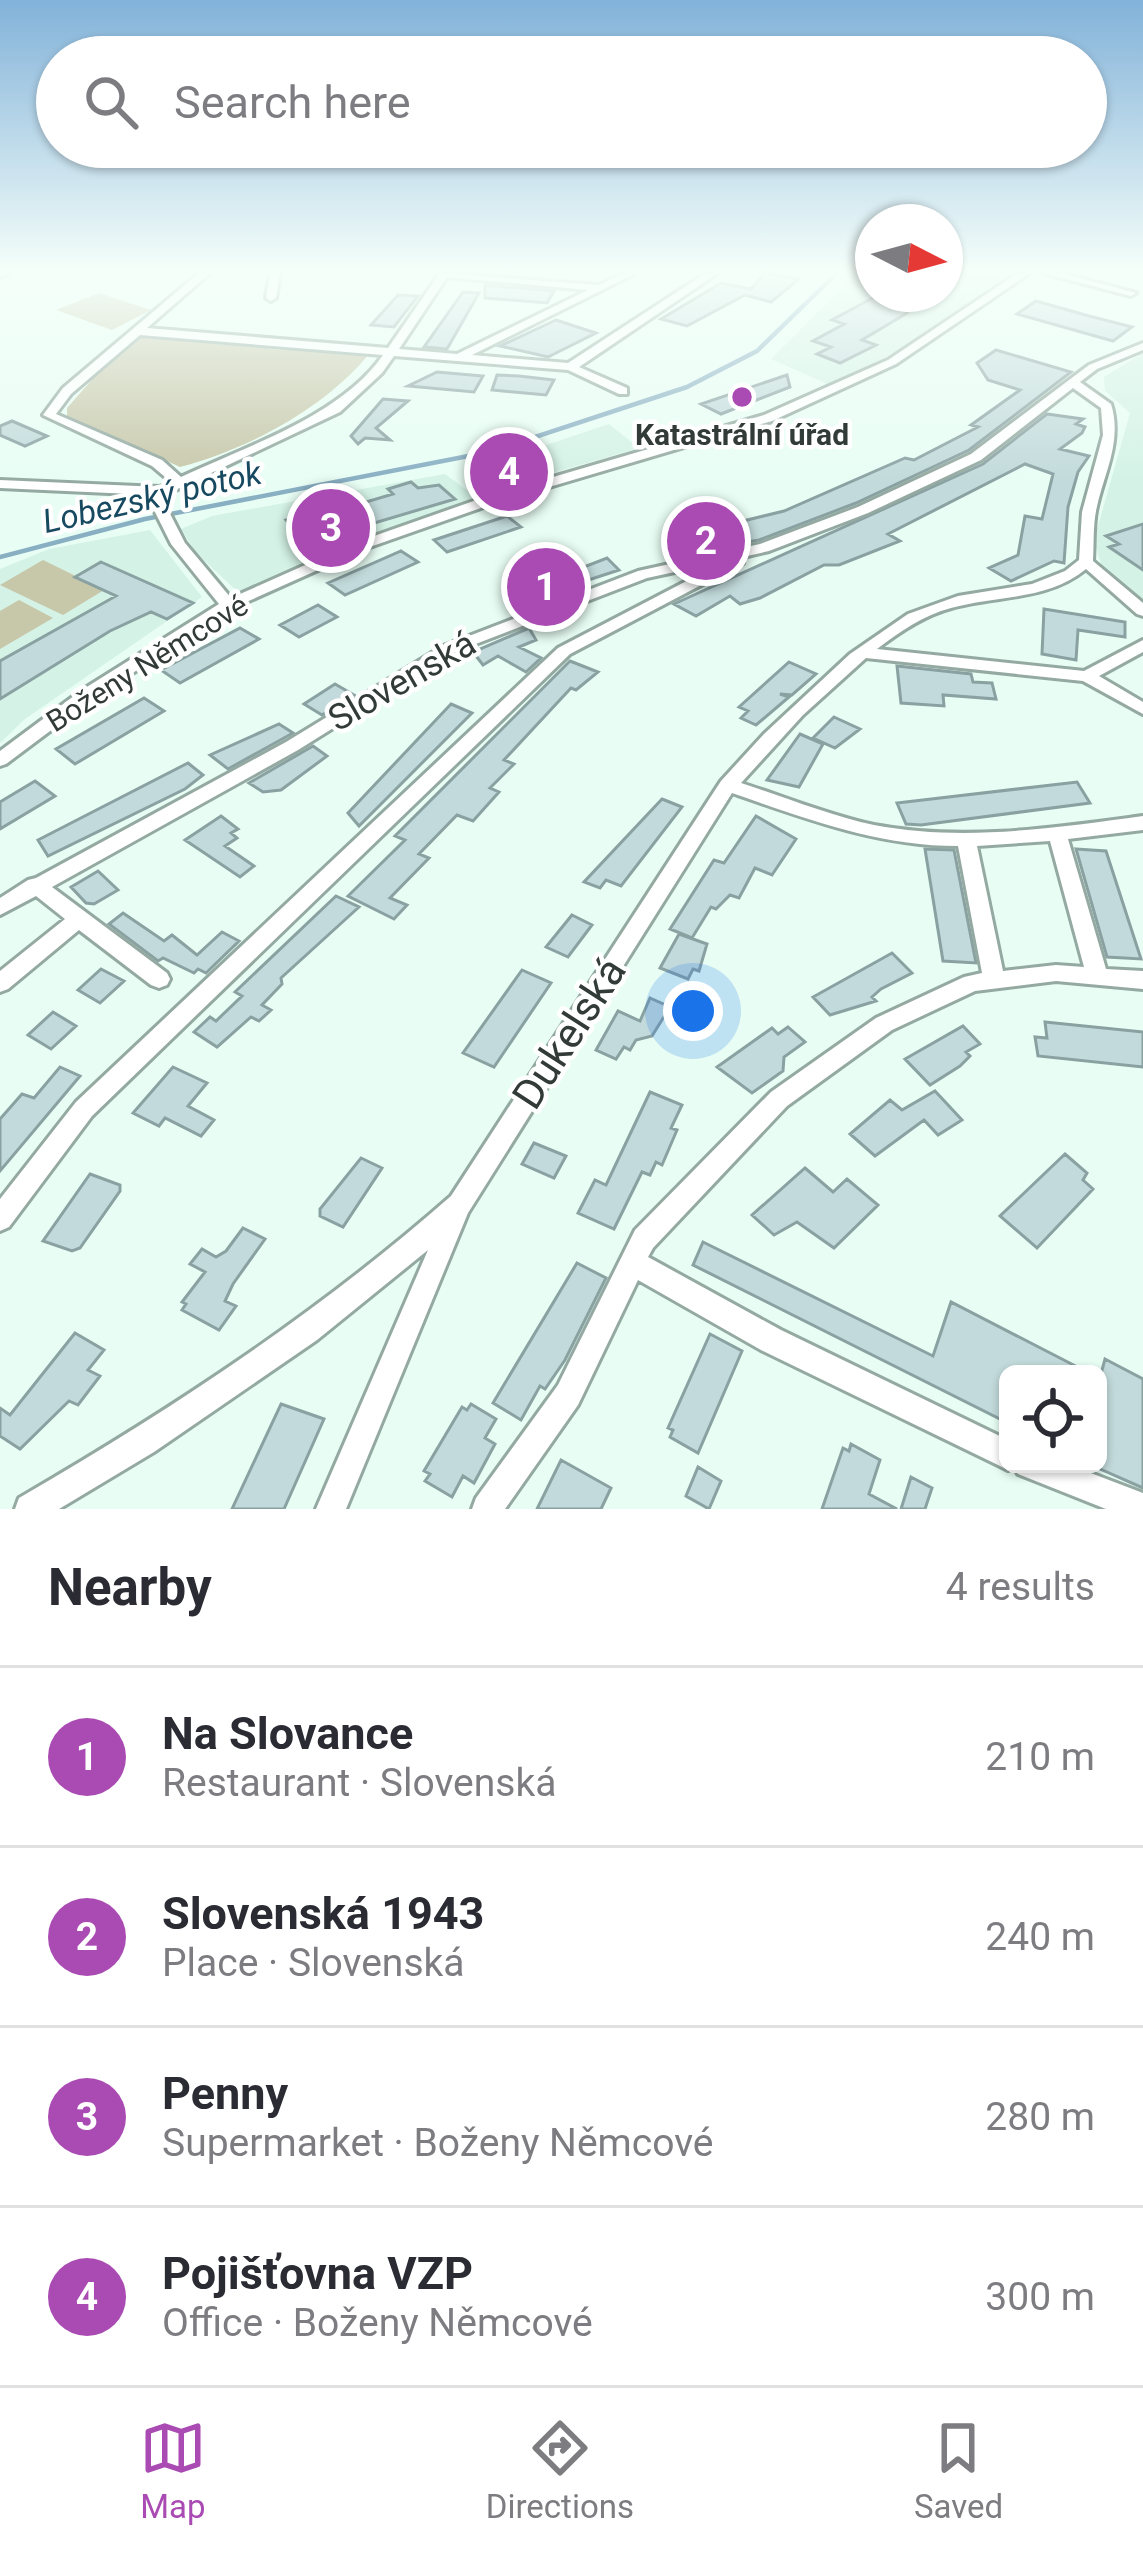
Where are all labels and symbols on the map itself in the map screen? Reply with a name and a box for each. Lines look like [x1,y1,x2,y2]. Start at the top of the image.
north arrow [855,204,963,312]
marker: Katastrální úřad [729,384,755,410]
place label: Katastrální úřad [635,417,849,452]
pin: 4 [470,427,548,517]
water label: Lobezský potok [39,453,266,541]
pin: 3 [292,483,370,573]
pin: 2 [667,496,745,586]
pin: 1 [507,542,585,632]
street label: Boženy Němcové [40,587,254,739]
street label: Slovenská [321,622,483,740]
street label: Dukelská [502,948,636,1118]
your location [663,981,723,1041]

